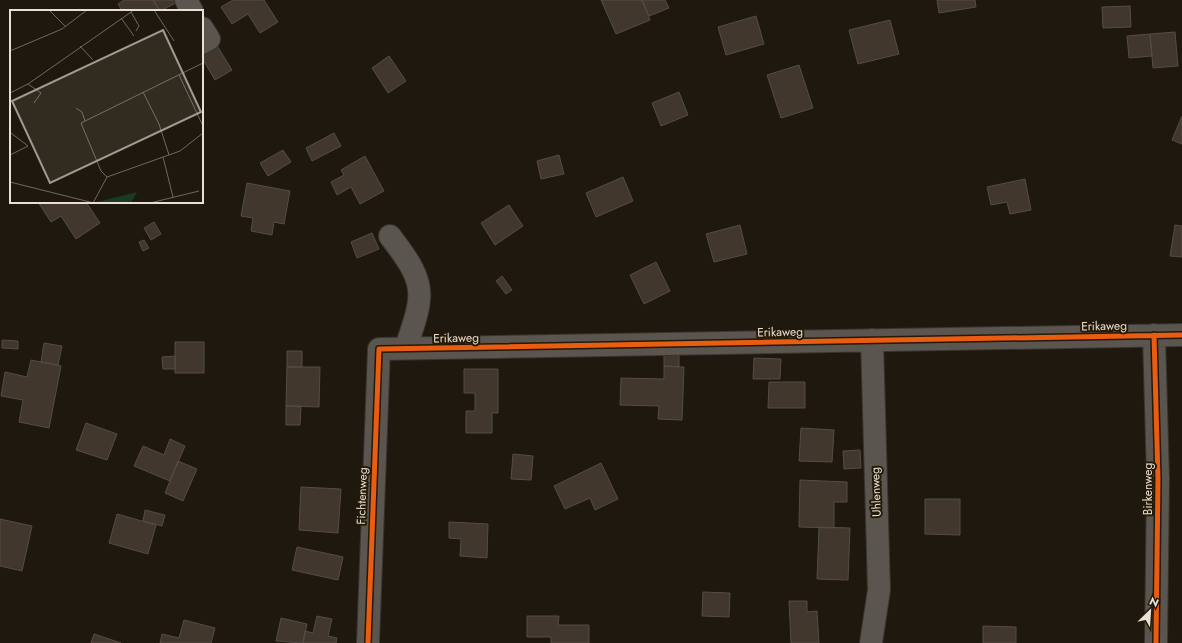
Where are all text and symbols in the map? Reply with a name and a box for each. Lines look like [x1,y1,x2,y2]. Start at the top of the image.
inset map [10,10,203,203]
street label: Erikaweg [1081,317,1127,335]
street label: Erikaweg [757,323,803,341]
street label: Erikaweg [433,329,479,347]
street label: Birkenweg [1139,463,1157,515]
street label: Fichtenweg [352,467,372,525]
street label: Uhlenweg [866,467,886,517]
north arrow [1130,591,1170,631]
text: N [1147,593,1162,611]

